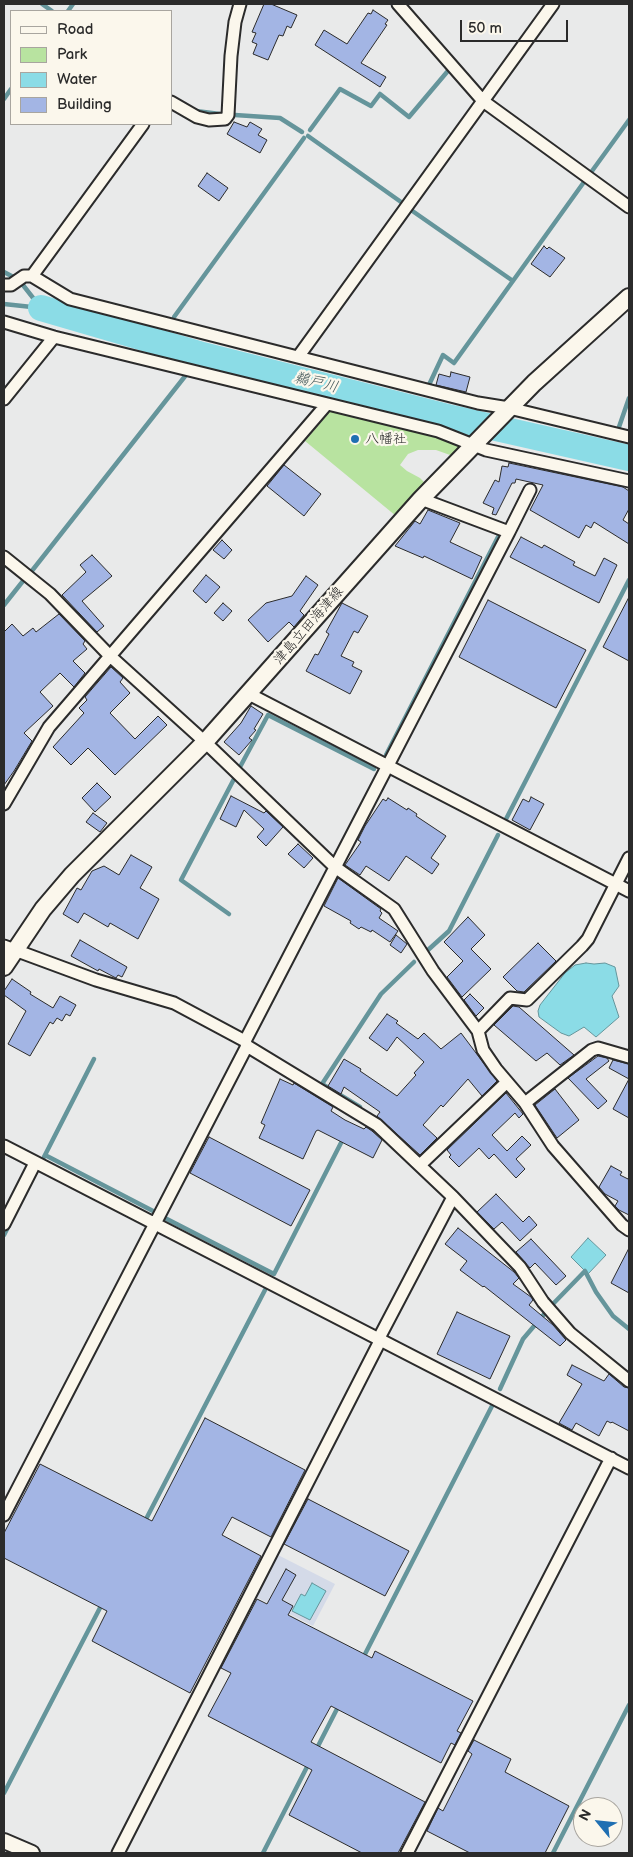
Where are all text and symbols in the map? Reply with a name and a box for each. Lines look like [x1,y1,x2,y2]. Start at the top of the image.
legend [10,10,172,125]
scale bar [463,10,570,42]
text: 50 m [468,19,502,38]
text: Road [57,20,93,39]
text: Park [57,45,87,64]
text: Water [57,70,97,89]
text: Building [57,95,112,114]
water label: 鵜戸川 [292,369,340,397]
place label: 八幡社 [365,431,407,447]
marker: 八幡社 [349,433,361,445]
street label: 津島立田海津線 [271,584,347,668]
north arrow [573,1797,623,1847]
text: N [575,1807,595,1824]

